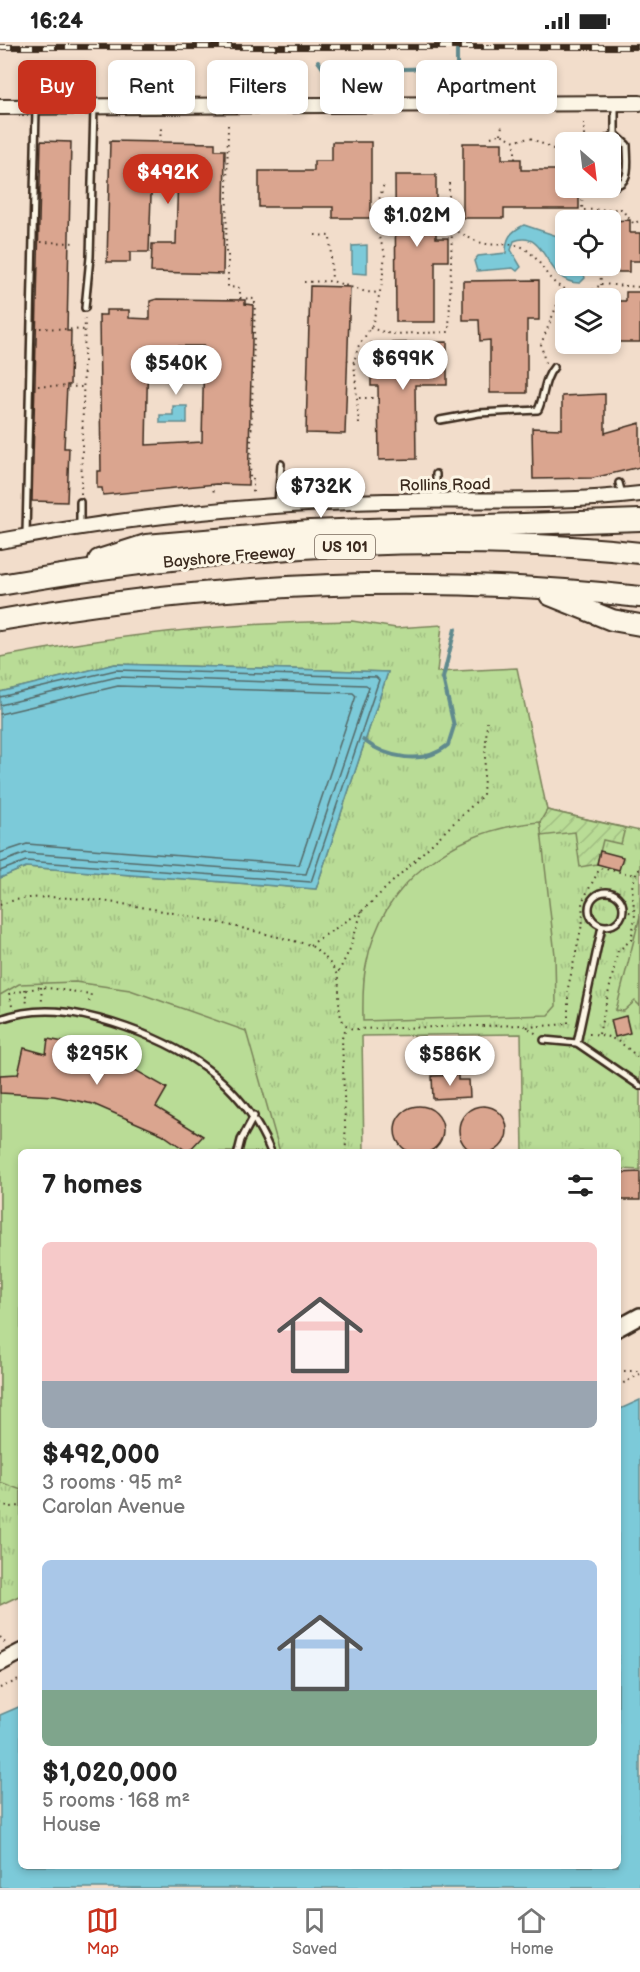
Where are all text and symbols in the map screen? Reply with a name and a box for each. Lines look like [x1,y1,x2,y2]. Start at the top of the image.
text: 16:24 [30,8,83,35]
chip: Buy [18,60,96,114]
chip: Rent [108,60,195,114]
chip: Filters [207,60,308,114]
chip: New [320,60,404,114]
chip: Apartment [416,60,557,114]
north arrow [555,132,621,198]
map controls [555,132,621,354]
pin: $492K [126,154,210,205]
text: $492K [137,161,199,185]
pin: $1.02M [368,197,466,248]
text: $1.02M [383,204,451,228]
button: locate [555,210,621,276]
button: layers [555,288,621,354]
pin: $699K [361,340,445,391]
pin: $540K [134,345,218,396]
text: $699K [372,347,434,371]
text: $540K [145,352,207,376]
pin: $732K [279,468,363,519]
text: $732K [290,475,352,499]
street label: Rollins Road [399,475,491,496]
road number: US 101 [315,535,375,559]
street label: Bayshore Freeway [162,542,297,573]
pin: $295K [55,1035,139,1086]
pin: $586K [408,1036,492,1087]
text: $295K [66,1042,128,1066]
text: $586K [419,1043,481,1067]
icon: filters [564,1169,597,1202]
text: 7 homes [42,1170,142,1201]
icon: home [266,1281,374,1389]
text: $492,000 [42,1440,160,1471]
text: 3 rooms · 95 m² [42,1471,182,1495]
text: Carolan Avenue [42,1495,185,1519]
icon: home [266,1599,374,1707]
text: $1,020,000 [42,1758,178,1789]
text: 5 rooms · 168 m² [42,1789,190,1813]
text: House [42,1813,101,1837]
tab: Map [86,1904,119,1959]
tab: Saved [292,1904,337,1959]
tab: Home [510,1904,554,1959]

